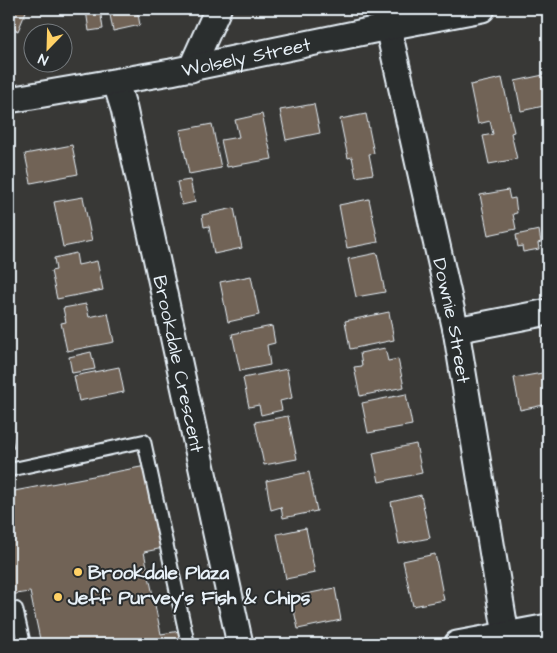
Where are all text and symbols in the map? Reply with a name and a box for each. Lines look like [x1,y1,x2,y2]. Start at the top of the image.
north arrow [22,22,72,72]
street label: Wolsely Street [179,31,314,84]
text: N [35,48,51,70]
street label: Downie Street [425,256,477,386]
street label: Brookdale Crescent [145,273,210,456]
place label: Brookdale Plaza [88,560,229,587]
marker: Brookdale Plaza [72,566,84,578]
place label: Jeff Purvey's Fish & Chips [67,585,311,613]
marker: Jeff Purvey's Fish & Chips [52,591,64,603]

